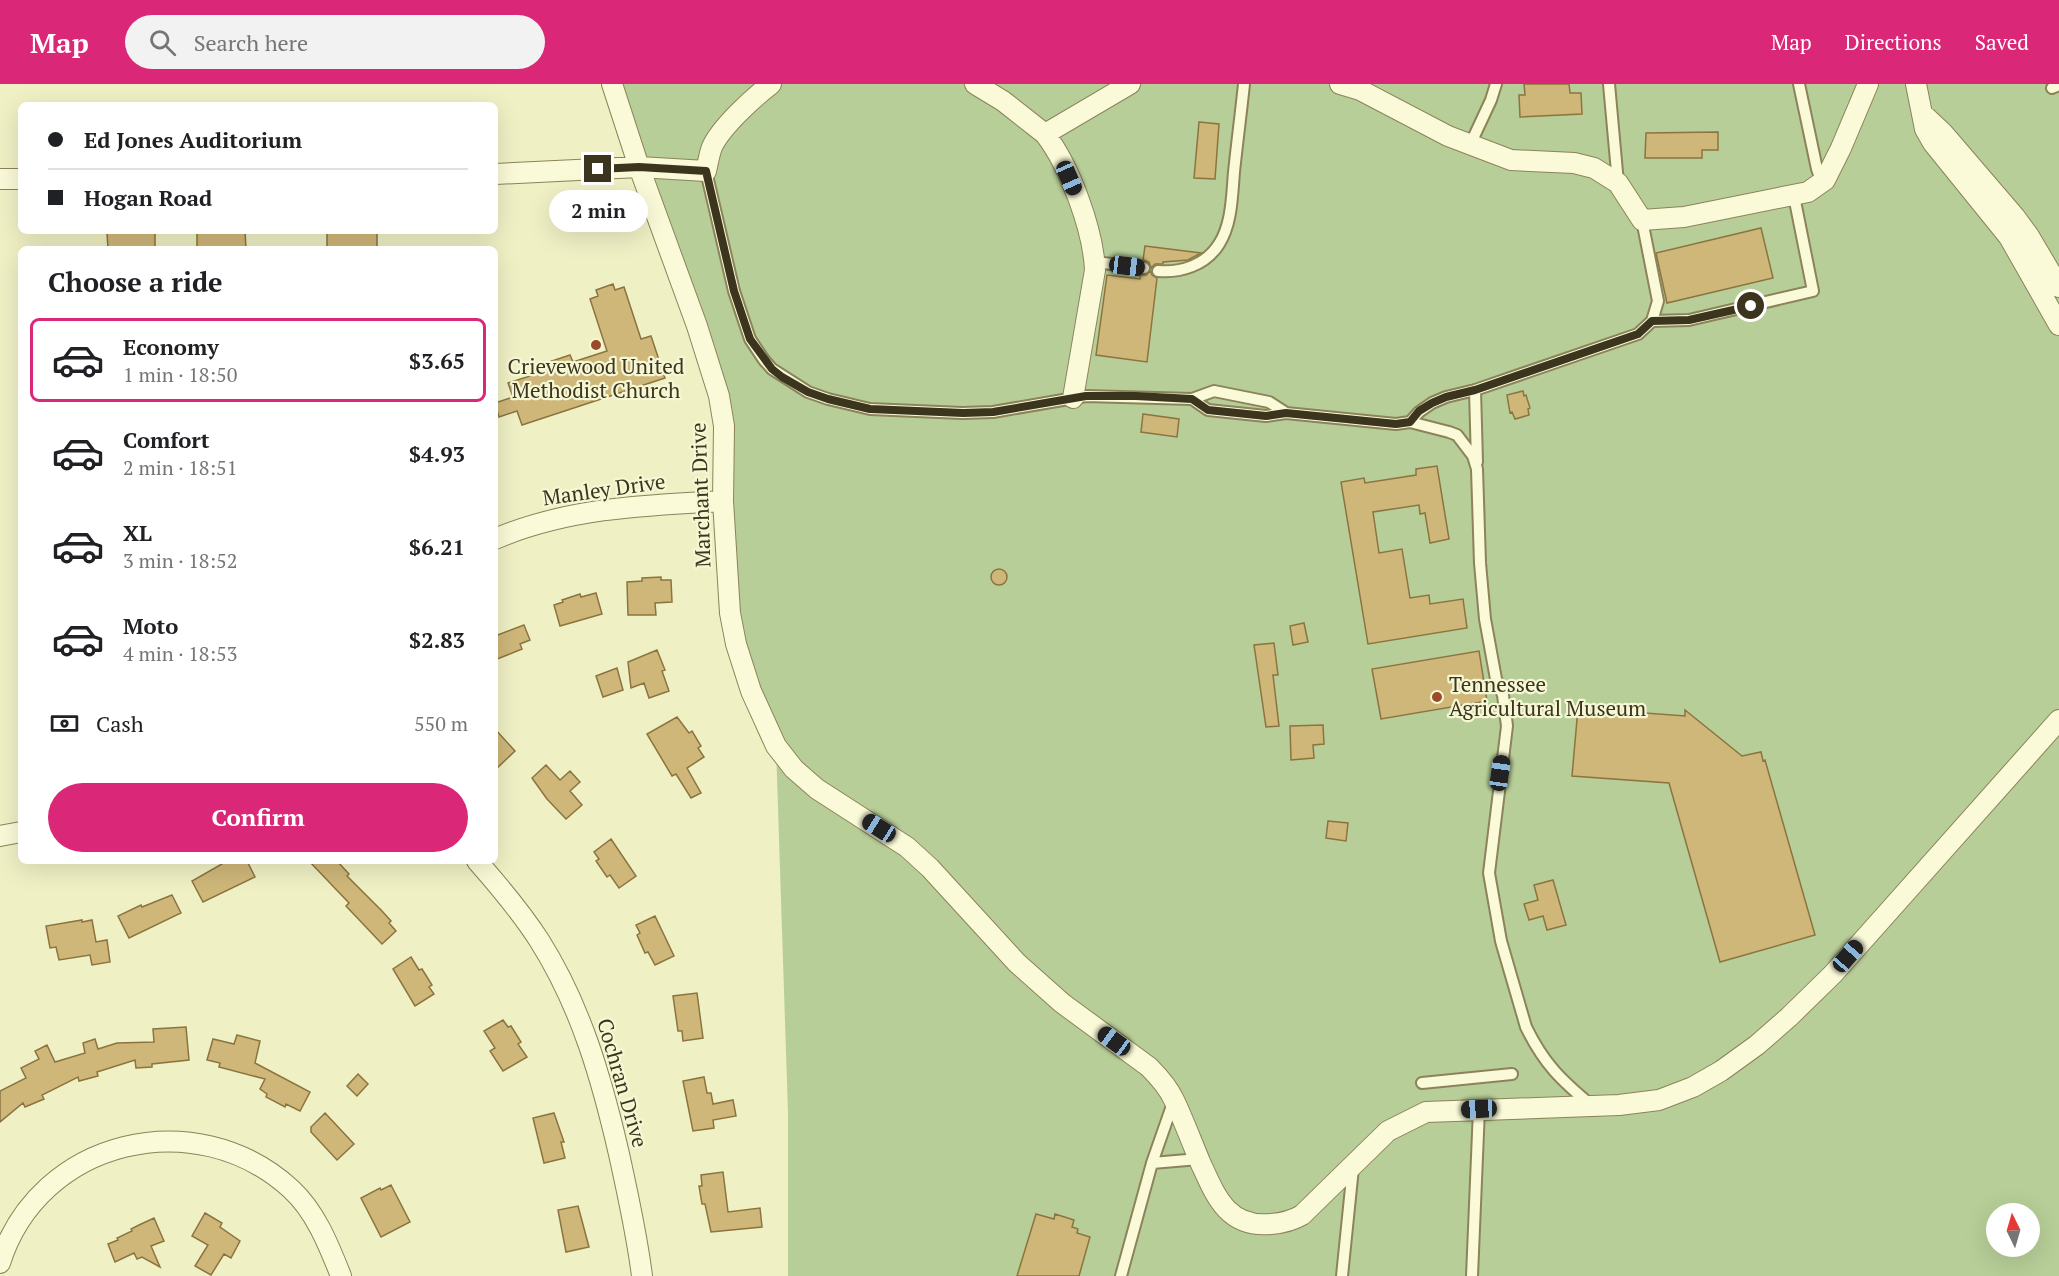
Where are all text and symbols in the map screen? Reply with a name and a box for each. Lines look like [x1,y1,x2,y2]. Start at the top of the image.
search box [125,15,545,69]
text: Map [30,24,89,61]
icon: search [146,26,179,59]
text: Search here [194,28,308,57]
text: Map [1771,28,1812,56]
text: Directions [1845,28,1942,56]
text: Saved [1975,28,2029,56]
text: Ed Jones Auditorium [84,125,302,154]
route end [584,155,611,182]
car [1053,158,1085,198]
text: Hogan Road [84,183,212,212]
callout: 2 min [548,190,648,232]
text: 2 min [571,197,626,224]
car [1108,255,1146,277]
text: Choose a ride [48,264,223,300]
route start [1737,292,1764,319]
text: Economy [123,332,219,361]
icon: car [51,333,105,387]
marker: Crievewood United Methodist Church [589,338,603,352]
text: $3.65 [409,346,465,375]
place label: Crievewood United Methodist Church [508,352,685,404]
text: 1 min · 18:50 [123,361,237,388]
street label: Marchant Drive [683,422,717,568]
text: Comfort [123,425,209,454]
icon: car [51,426,105,480]
text: $4.93 [409,439,465,468]
text: 2 min · 18:51 [123,454,237,481]
street label: Manley Drive [541,467,667,511]
text: XL [123,518,152,547]
icon: car [51,519,105,573]
text: $6.21 [409,532,465,561]
text: 3 min · 18:52 [123,547,237,574]
text: Moto [123,611,178,640]
icon: car [51,612,105,666]
text: $2.83 [409,625,465,654]
text: 4 min · 18:53 [123,640,237,667]
place label: Tennessee Agricultural Museum [1449,670,1646,722]
marker: Tennessee Agricultural Museum [1430,690,1444,704]
icon: cash [48,707,81,740]
text: Cash [96,709,144,738]
text: 550 m [414,710,468,737]
car [1489,754,1511,792]
button: Confirm [48,783,468,852]
car [859,811,899,845]
car [1829,937,1867,975]
street label: Cochran Drive [591,1015,655,1151]
car [1094,1023,1134,1059]
car [1461,1099,1497,1119]
north arrow [1986,1203,2040,1257]
map controls [1986,1203,2040,1257]

